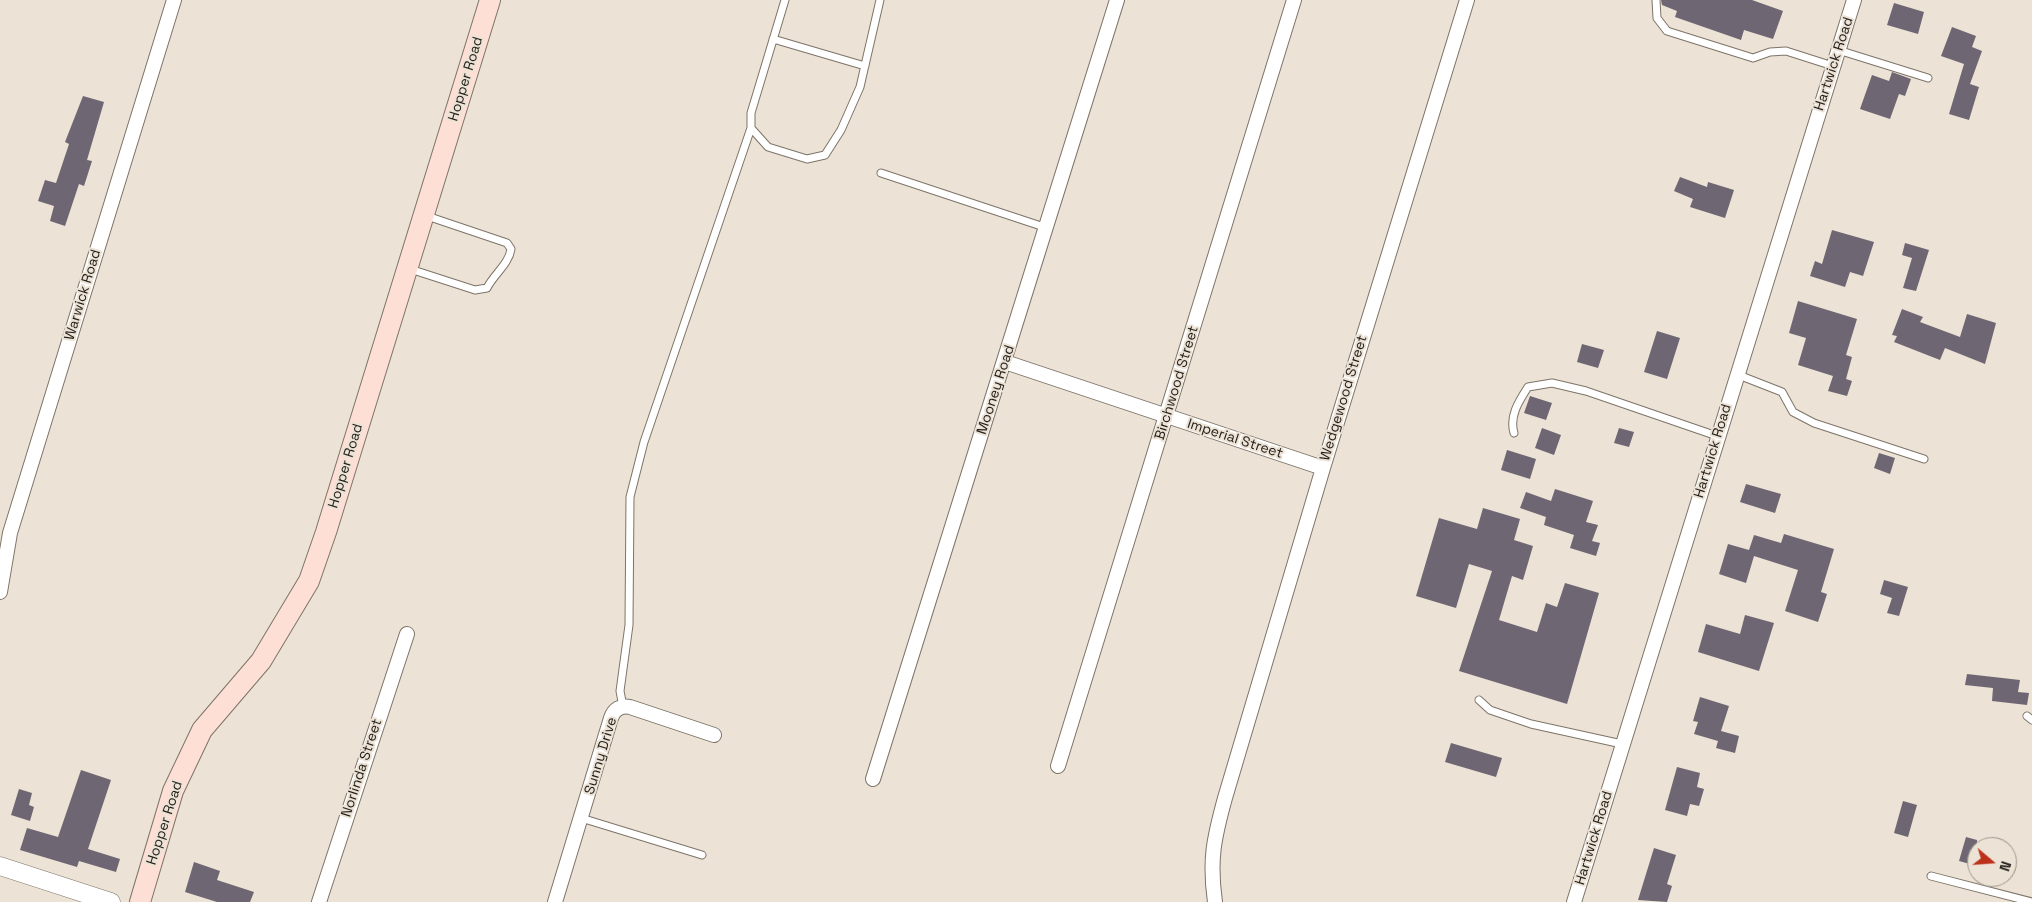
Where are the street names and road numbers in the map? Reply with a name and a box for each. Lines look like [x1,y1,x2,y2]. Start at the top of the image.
street label: Hartwick Road [1811,15,1857,113]
street label: Hopper Road [445,35,487,123]
street label: Warwick Road [61,248,105,342]
street label: Birchwood Street [1152,324,1202,442]
street label: Wedgewood Street [1317,333,1371,463]
street label: Mooney Road [974,343,1018,437]
street label: Hartwick Road [1691,402,1735,500]
street label: Imperial Street [1185,416,1285,462]
street label: Hopper Road [325,422,367,510]
street label: Sunny Drive [581,715,621,797]
street label: Norlinda Street [338,717,386,819]
street label: Hopper Road [144,779,186,867]
street label: Hartwick Road [1572,789,1616,887]

